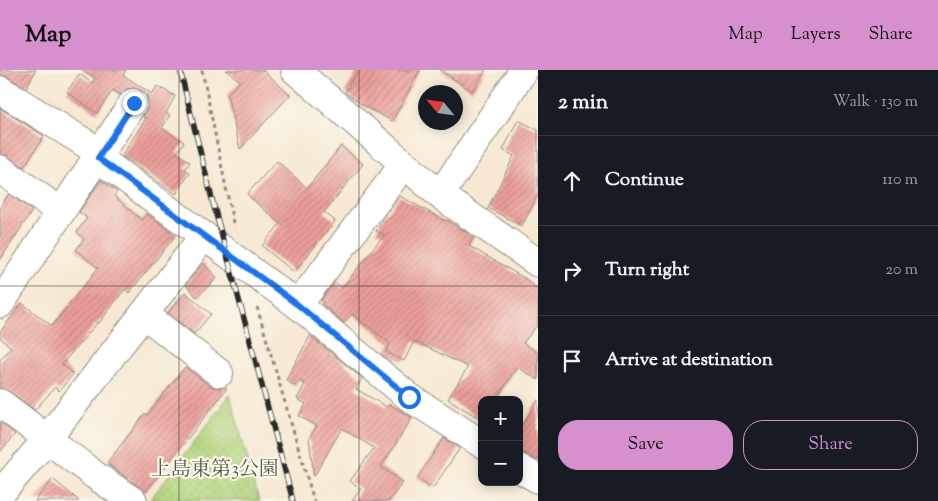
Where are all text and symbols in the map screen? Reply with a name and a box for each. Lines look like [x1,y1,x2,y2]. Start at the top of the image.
text: Map [25,18,71,52]
text: Map [728,22,763,48]
text: Layers [791,22,841,48]
text: Share [869,22,913,48]
north arrow [418,85,463,130]
text: 2 min [558,88,608,118]
text: Walk · 130 m [833,91,918,114]
route end [123,92,146,115]
icon: ahead [558,167,586,195]
text: Continue [605,167,684,194]
text: 110 m [882,169,918,192]
icon: right [558,257,586,285]
text: Turn right [605,257,689,284]
text: 20 m [885,259,918,282]
icon: arrive [558,347,586,375]
text: Arrive at destination [605,347,773,374]
route start [398,386,421,409]
map controls [478,396,523,486]
button: + [478,396,523,441]
button: Save [558,420,733,470]
button: Share [743,420,918,470]
button: − [478,441,523,486]
park label: 上島東第3公園 [151,456,279,485]

